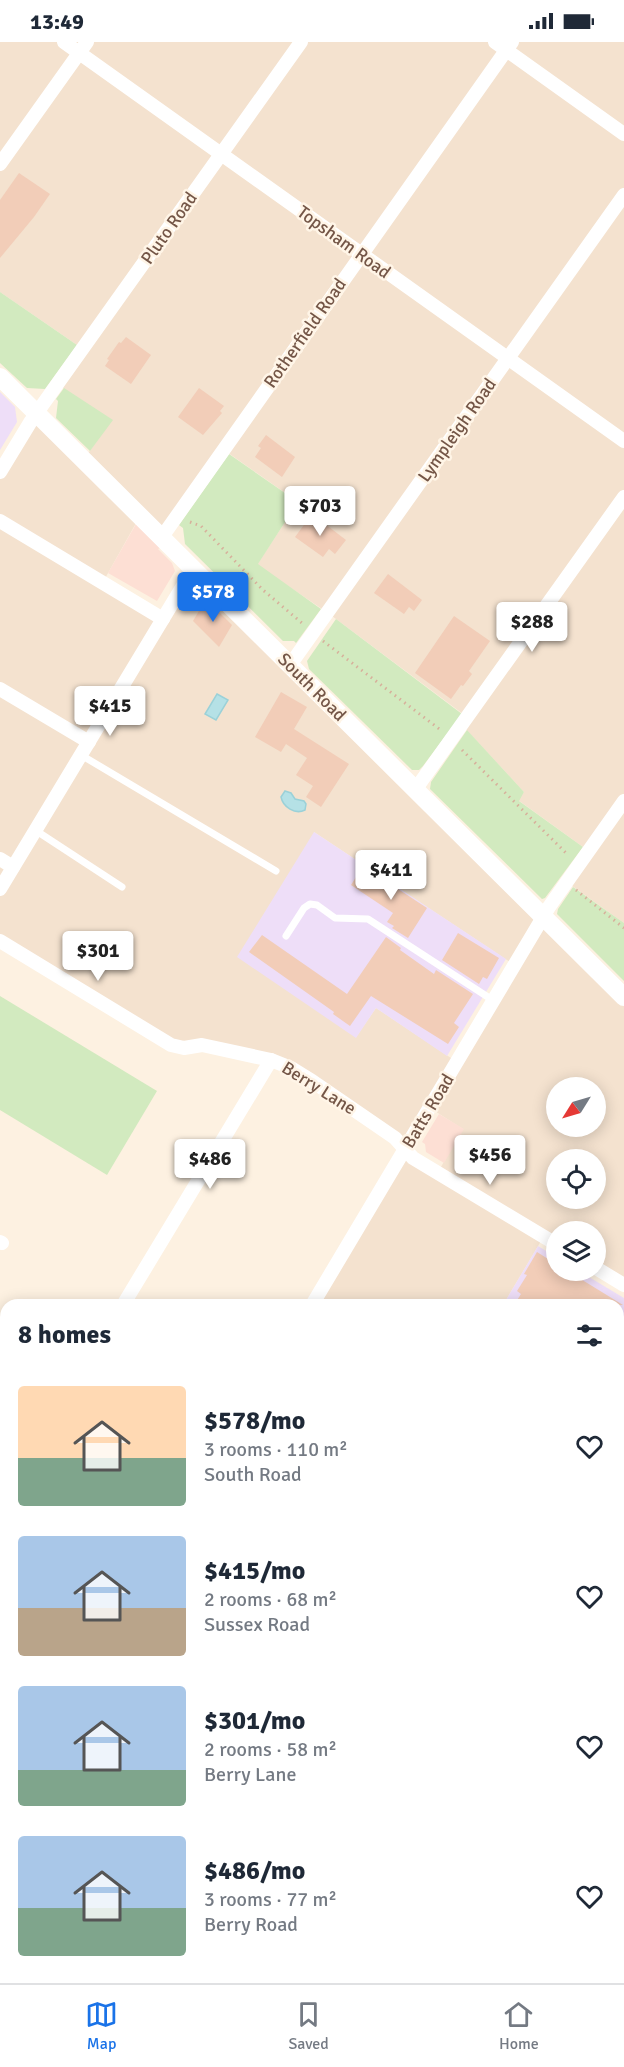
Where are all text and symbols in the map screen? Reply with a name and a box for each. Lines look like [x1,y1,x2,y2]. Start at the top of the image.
text: 13:49 [30,8,84,35]
street label: Pluto Road [136,188,202,268]
street label: Topsham Road [293,201,395,283]
street label: Rotherfield Road [259,274,351,392]
street label: Lympleigh Road [413,374,501,486]
pin: $703 [284,486,356,537]
text: $703 [298,493,342,518]
pin: $578 [177,572,249,623]
text: $578 [191,579,235,604]
pin: $288 [496,602,568,653]
text: $288 [510,609,554,634]
street label: South Road [273,648,351,726]
pin: $415 [74,686,146,737]
text: $415 [88,693,132,718]
pin: $411 [355,850,427,901]
text: $411 [369,857,413,882]
pin: $301 [62,931,134,982]
text: $301 [76,938,120,963]
street label: Berry Lane [278,1057,360,1119]
street label: Batts Road [397,1070,459,1152]
north arrow [546,1077,606,1137]
map controls [546,1077,606,1281]
pin: $456 [454,1135,526,1186]
pin: $486 [174,1139,246,1190]
text: $456 [468,1142,512,1167]
text: $486 [188,1146,232,1171]
button: locate [546,1149,606,1209]
button: layers [546,1221,606,1281]
text: 8 homes [18,1319,111,1351]
icon: filters [573,1319,606,1352]
text: $578/mo [204,1405,305,1437]
icon: home [66,1410,138,1482]
icon: heart [573,1430,606,1463]
text: 3 rooms · 110 m² [204,1437,348,1462]
text: South Road [204,1462,302,1487]
text: $415/mo [204,1555,305,1587]
icon: home [66,1560,138,1632]
icon: heart [573,1580,606,1613]
text: 2 rooms · 68 m² [204,1587,337,1612]
text: Sussex Road [204,1612,310,1637]
text: $301/mo [204,1705,305,1737]
icon: home [66,1710,138,1782]
icon: heart [573,1730,606,1763]
text: 2 rooms · 58 m² [204,1737,337,1762]
text: Berry Lane [204,1762,296,1787]
text: $486/mo [204,1855,305,1887]
icon: home [66,1860,138,1932]
icon: heart [573,1880,606,1913]
text: 3 rooms · 77 m² [204,1887,337,1912]
text: Berry Road [204,1912,298,1937]
tab: Map [85,1998,118,2054]
tab: Saved [288,1998,329,2054]
tab: Home [499,1998,539,2054]

